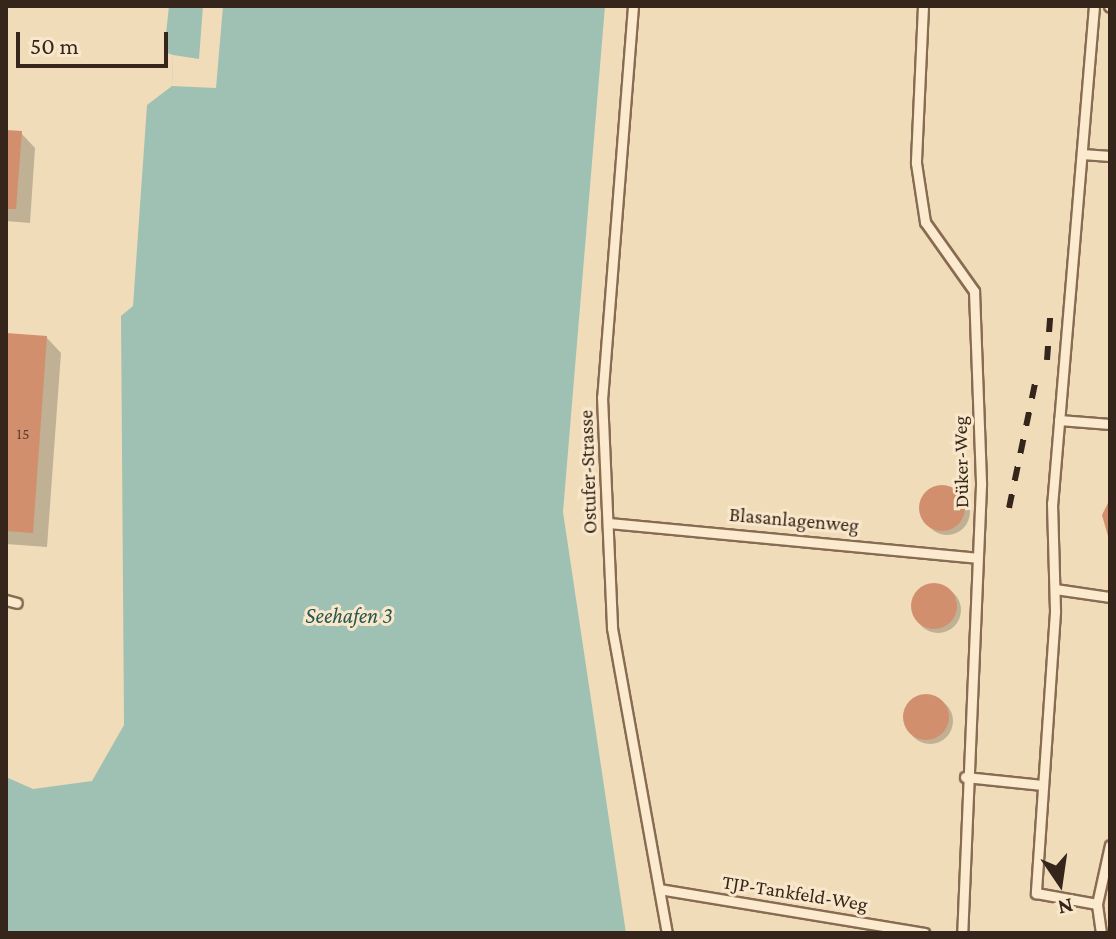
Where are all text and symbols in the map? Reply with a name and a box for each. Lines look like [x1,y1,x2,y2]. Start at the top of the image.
scale bar [20,16,172,66]
text: 50 m [30,32,79,59]
street label: Ostufer-Strasse [574,410,602,534]
street label: Düker-Weg [948,416,974,508]
house number: 15 [17,424,29,444]
street label: Blasanlagenweg [728,502,860,538]
water label: Seehafen 3 [305,603,393,629]
north arrow [1020,843,1100,923]
street label: TJP-Tankfeld-Weg [721,870,869,916]
text: N [1055,893,1076,921]

